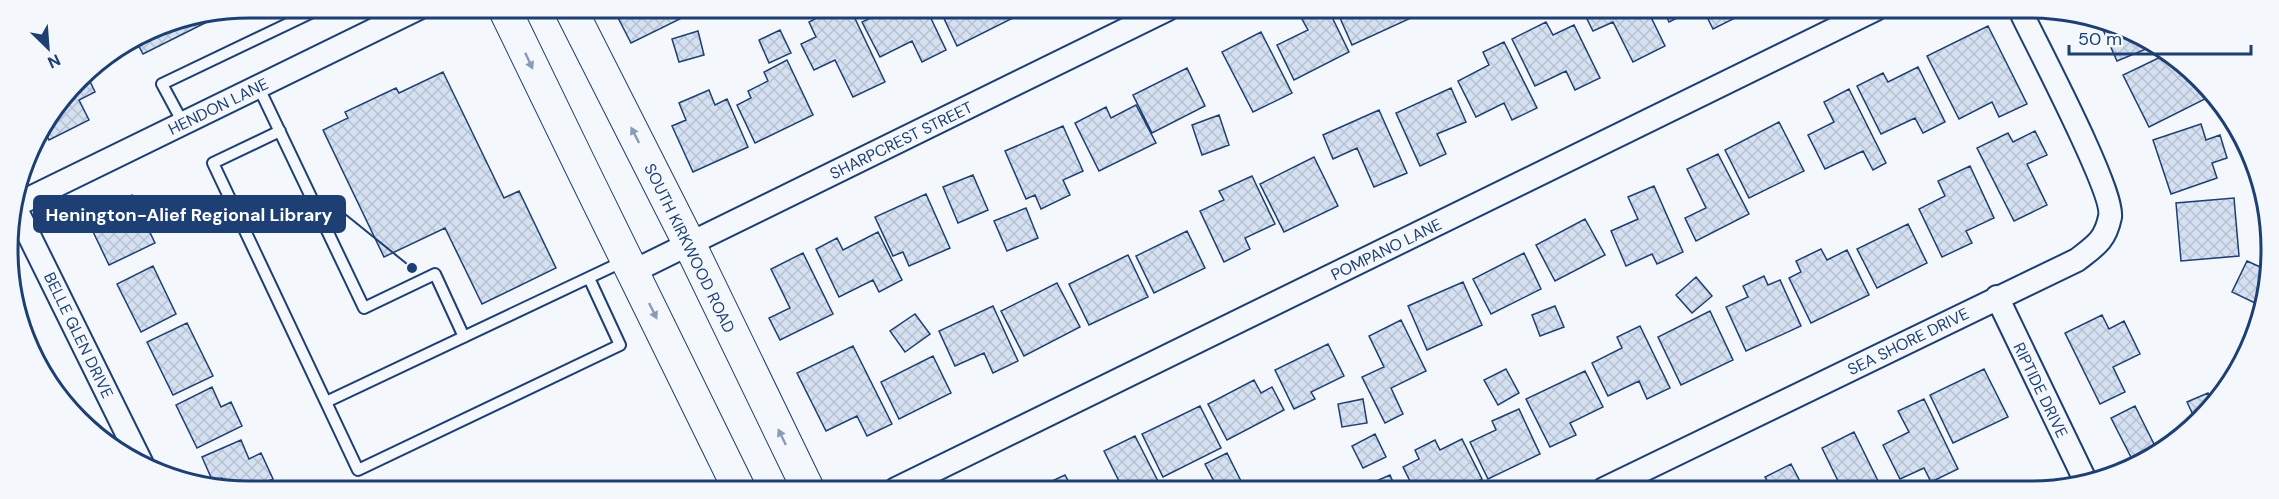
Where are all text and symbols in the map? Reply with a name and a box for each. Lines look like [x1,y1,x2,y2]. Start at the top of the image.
north arrow [18,18,78,78]
scale bar [2069,18,2250,56]
text: 50 m [2078,27,2122,51]
text: N [44,49,64,73]
one-way arrow [524,52,533,69]
street label: HENDON LANE [165,73,272,140]
street label: SHARPCREST STREET [826,97,976,184]
one-way arrow [630,126,640,144]
street label: SOUTH KIRKWOOD ROAD [639,160,740,336]
callout: Henington-Alief Regional Library [34,196,345,232]
text: Henington-Alief Regional Library [46,203,333,227]
street label: POMPANO LANE [1327,214,1445,285]
street label: BELLE GLEN DRIVE [39,269,118,402]
one-way arrow [648,302,657,319]
street label: SEA SHORE DRIVE [1844,303,1972,380]
street label: RIPTIDE DRIVE [2008,339,2073,441]
one-way arrow [778,428,787,445]

